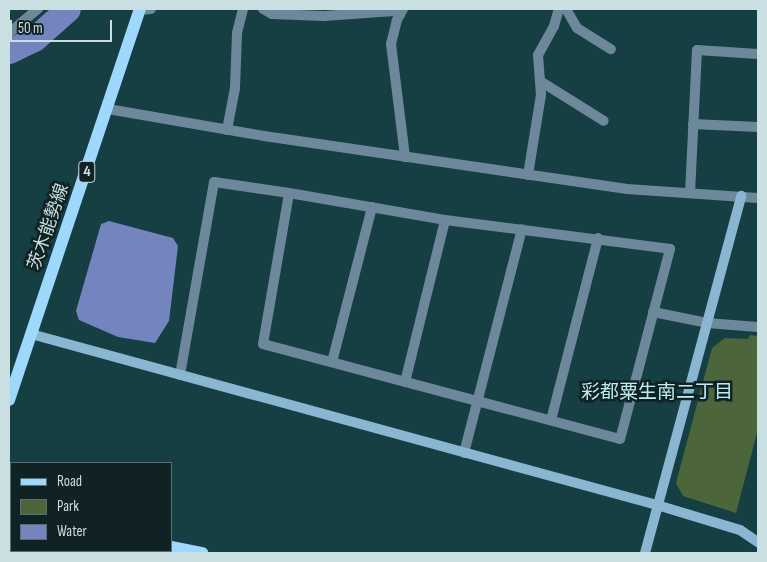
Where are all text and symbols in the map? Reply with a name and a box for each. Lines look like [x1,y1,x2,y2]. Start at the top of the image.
scale bar [12,10,115,42]
text: 50 m [18,19,43,38]
road number: 4 [78,158,96,186]
street label: 茨木能勢線 [24,181,74,273]
district label: 彩都粟生南二丁目 [581,382,733,404]
legend [10,462,172,552]
text: Road [57,472,82,491]
text: Park [57,497,79,516]
text: Water [57,522,87,541]

